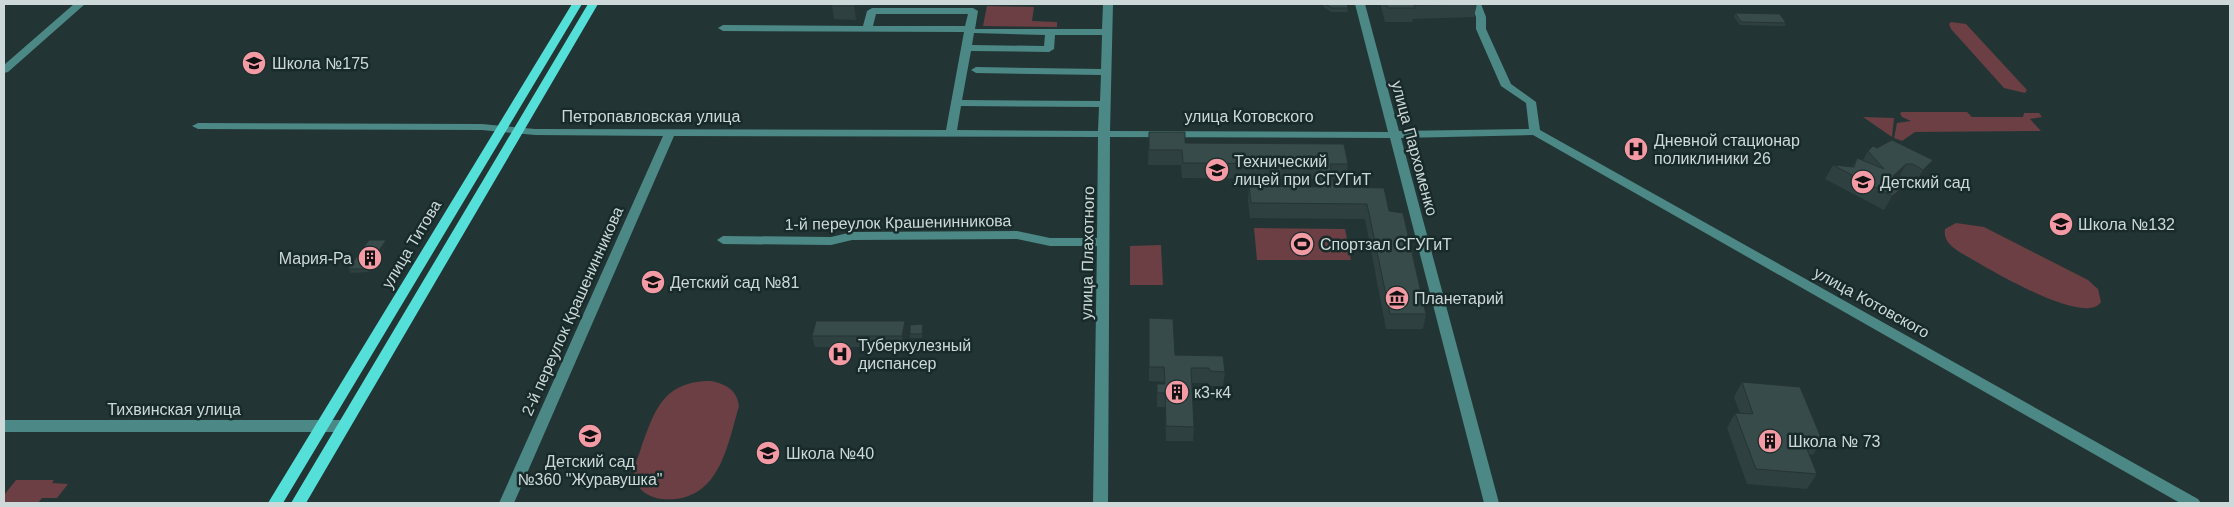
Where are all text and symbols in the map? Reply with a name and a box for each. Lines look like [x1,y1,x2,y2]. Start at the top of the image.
school or university icon: Школа №175 [241,50,267,76]
place label: Школа №175 [272,55,369,72]
street label: улица Пархоменко [1388,79,1441,218]
street label: Петропавловская улица [562,108,740,125]
street label: улица Котовского [1184,108,1314,125]
place label: Дневной стационар поликлиники 26 [1654,132,1800,167]
hospital icon: Дневной стационар поликлиники 26 [1623,136,1649,162]
place label: Технический лицей при СГУГиТ [1234,153,1372,188]
school or university icon: Технический лицей при СГУГиТ [1204,157,1230,183]
school or university icon: Детский сад [1850,169,1876,195]
place label: Детский сад [1880,174,1971,191]
street label: улица Плахотного [1078,186,1097,320]
street label: улица Титова [378,197,444,291]
street label: 2-й переулок Крашенинникова [519,204,626,418]
school or university icon: Школа №132 [2048,211,2074,237]
street label: 1-й переулок Крашенинникова [784,212,1012,233]
place label: Школа №132 [2078,216,2175,233]
sports icon: Спортзал СГУГиТ [1289,231,1315,257]
place label: Спортзал СГУГиТ [1320,236,1452,253]
building icon: Мария-Ра [357,245,383,271]
place label: Мария-Ра [279,250,352,267]
street label: улица Котовского [1811,264,1932,341]
school or university icon: Детский сад №81 [640,269,666,295]
place label: Детский сад №81 [670,274,799,291]
museum icon: Планетарий [1384,285,1410,311]
place label: Планетарий [1414,290,1504,307]
place label: Туберкулезный диспансер [858,337,971,372]
hospital icon: Туберкулезный диспансер [827,341,853,367]
building icon: к3-к4 [1164,379,1190,405]
place label: к3-к4 [1194,384,1231,401]
street label: Тихвинская улица [107,401,241,418]
school or university icon: Детский сад №360 "Журавушка" [577,423,603,449]
building icon: Школа № 73 [1757,428,1783,454]
place label: Школа № 73 [1788,433,1881,450]
school or university icon: Школа №40 [755,440,781,466]
place label: Школа №40 [786,445,874,462]
place label: Детский сад №360 "Журавушка" [517,453,663,488]

